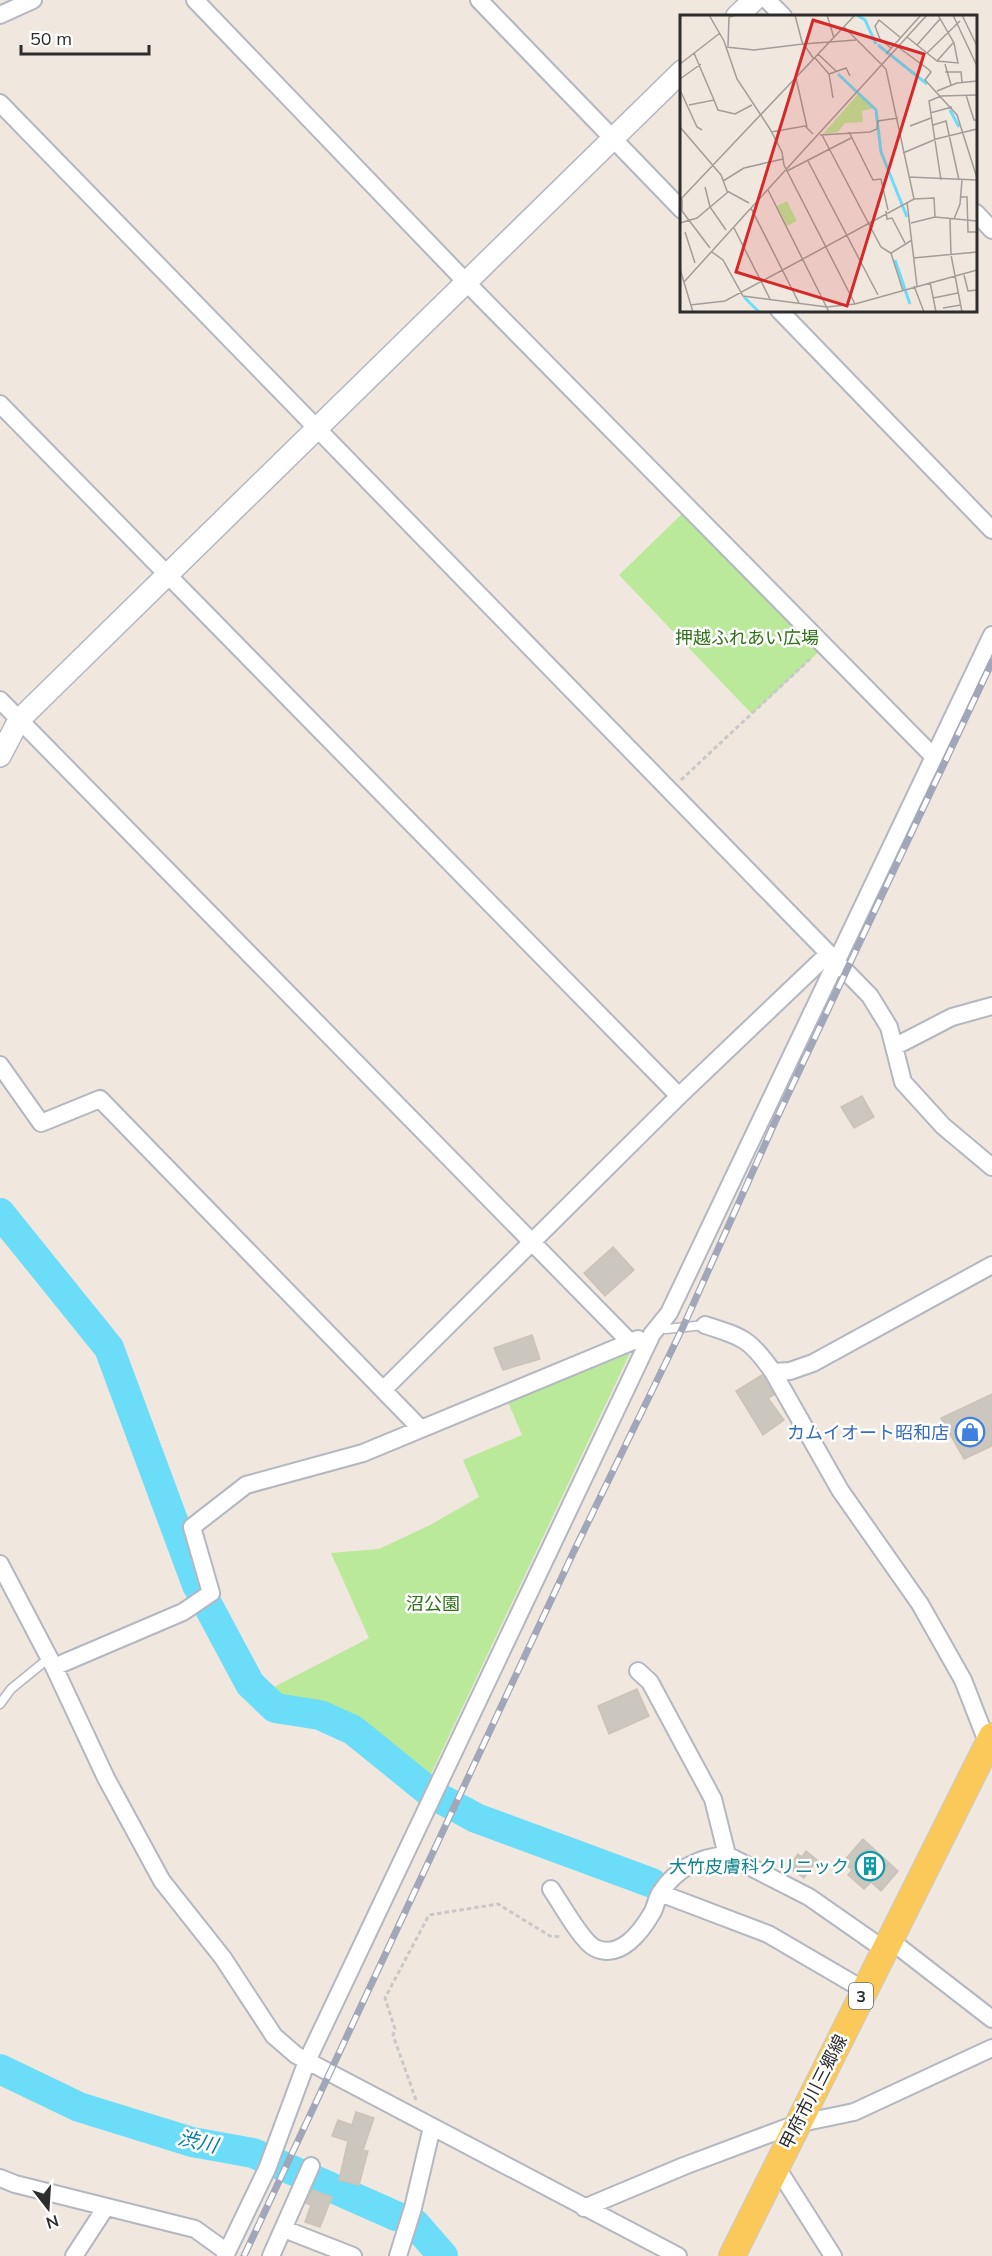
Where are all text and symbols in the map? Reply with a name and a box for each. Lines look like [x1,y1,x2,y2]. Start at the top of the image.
inset map [680,15,977,312]
scale bar [21,18,148,56]
text: 50 m [30,27,72,50]
park label: 押越ふれあい広場 [675,626,819,649]
shop icon: カムイオート昭和店 [954,1416,986,1448]
place label: カムイオート昭和店 [787,1421,949,1444]
park label: 沼公園 [406,1592,460,1615]
building icon: 大竹皮膚科クリニック [854,1850,886,1882]
place label: 大竹皮膚科クリニック [669,1855,849,1878]
road number: 3 [849,1983,873,2009]
street label: 甲府市川三郷線 [774,2031,852,2153]
water label: 渋川 [176,2124,222,2158]
north arrow [18,2178,78,2238]
text: N [44,2211,61,2234]

